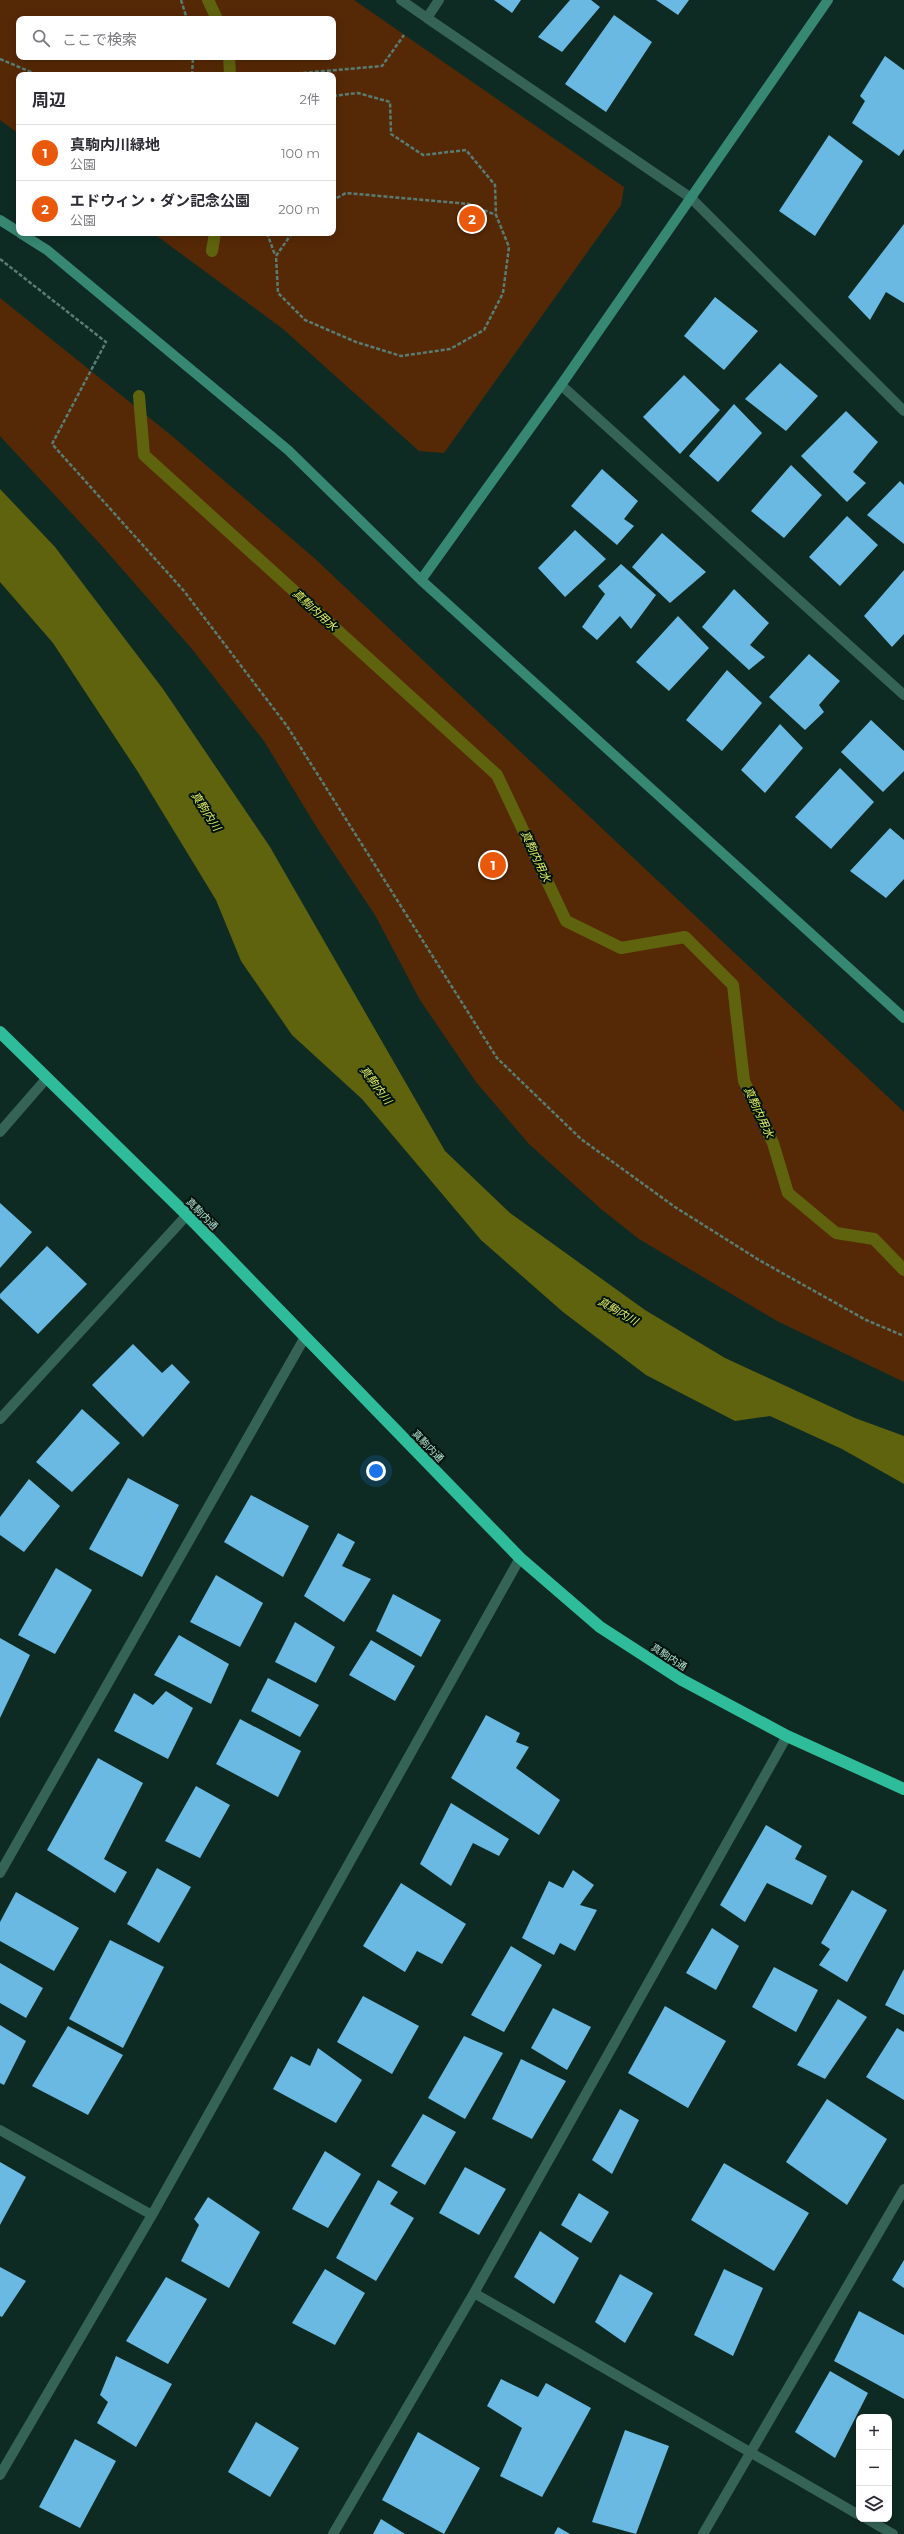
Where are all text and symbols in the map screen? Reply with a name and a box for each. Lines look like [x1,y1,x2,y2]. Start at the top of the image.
search box [16,16,336,60]
icon: search [30,27,52,49]
text: ここで検索 [62,30,137,49]
text: 周辺 [32,90,66,110]
text: 2件 [300,91,320,107]
text: 真駒内川緑地 [70,135,160,154]
text: 1 [42,145,48,161]
text: 100 m [281,145,320,161]
text: 公園 [70,156,96,172]
text: エドウィン・ダン記念公園 [70,191,250,210]
text: 2 [41,201,49,217]
text: 200 m [278,201,320,217]
pin: 2 [459,204,485,234]
text: 公園 [70,212,96,228]
water label: 真駒内用水 [290,586,341,634]
water label: 真駒内川 [188,789,224,834]
water label: 真駒内用水 [518,828,554,885]
pin: 1 [480,850,506,880]
water label: 真駒内川 [357,1063,395,1108]
water label: 真駒内用水 [741,1084,777,1141]
street label: 真駒内通 [183,1195,221,1233]
water label: 真駒内川 [595,1294,641,1329]
street label: 真駒内通 [409,1427,447,1465]
your location [366,1461,386,1481]
street label: 真駒内通 [649,1641,689,1673]
map controls [856,2414,892,2522]
button: + [856,2414,892,2450]
button: − [856,2450,892,2486]
button: layers [856,2486,892,2522]

